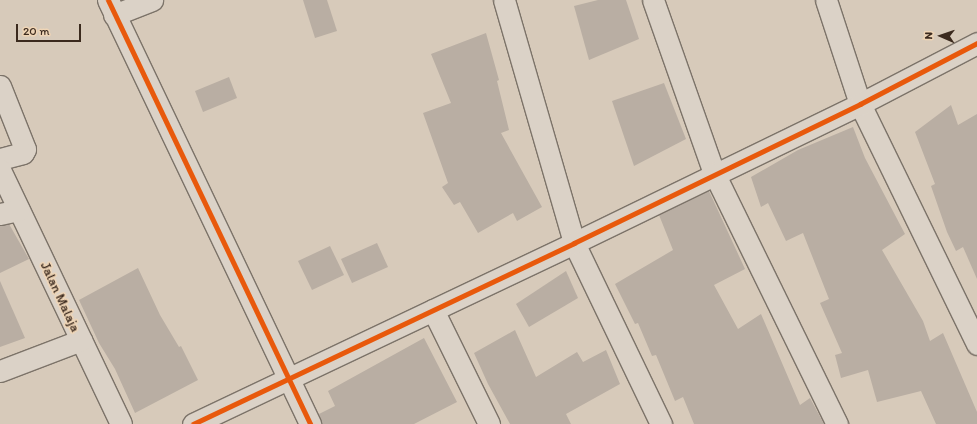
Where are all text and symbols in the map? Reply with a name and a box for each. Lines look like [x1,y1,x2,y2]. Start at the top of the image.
scale bar [18,16,83,42]
north arrow [921,16,961,56]
text: 20 m [23,24,50,38]
text: N [922,32,935,40]
street label: Jalan Malaja [37,259,83,335]

